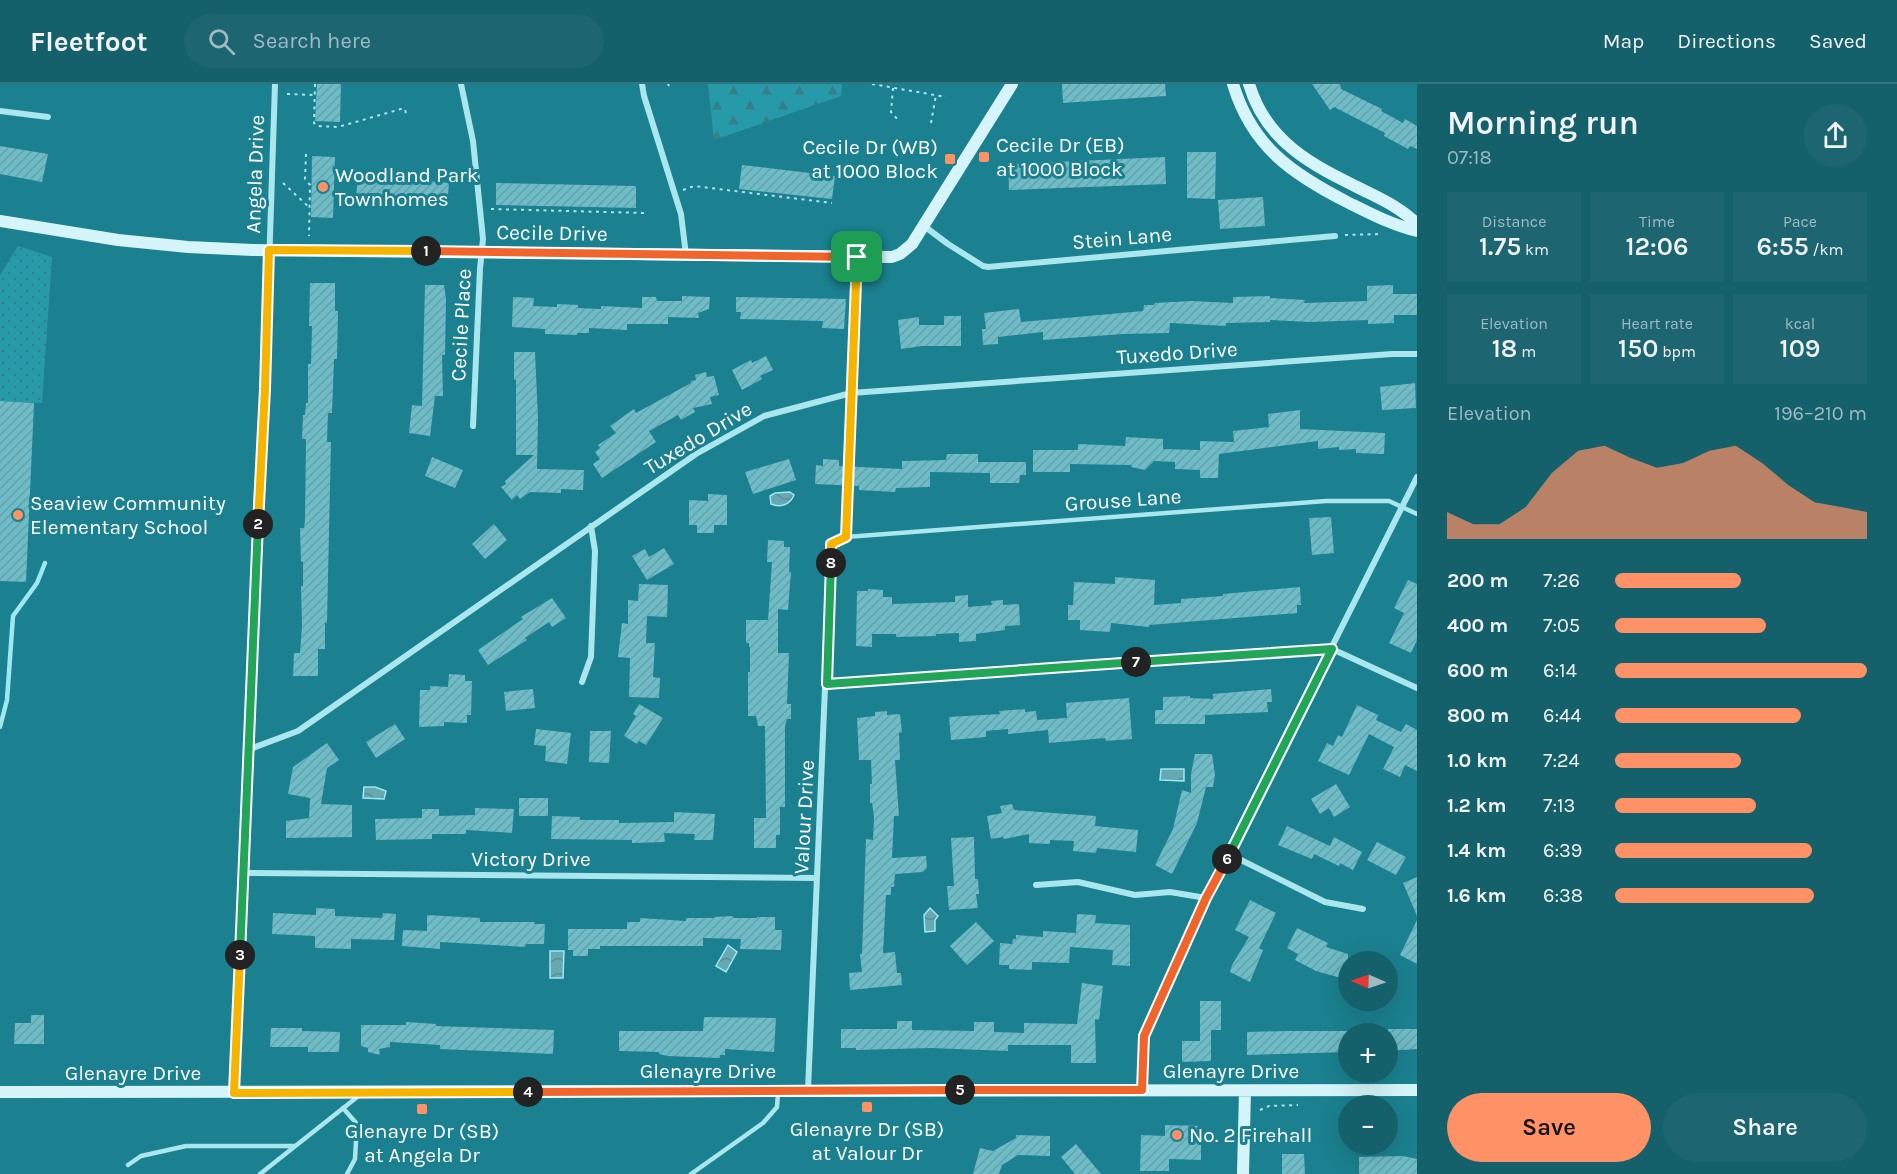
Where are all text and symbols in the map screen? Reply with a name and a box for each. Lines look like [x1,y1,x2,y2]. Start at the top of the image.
search box [184,14,604,68]
text: Fleetfoot [30,25,148,58]
icon: search [205,25,238,58]
text: Search here [253,28,371,54]
text: Map [1603,29,1644,53]
text: Directions [1677,29,1776,53]
text: Saved [1809,29,1867,53]
text: Morning run [1447,104,1639,142]
button: share [1804,104,1867,167]
street label: Angela Drive [241,114,269,234]
place label: Cecile Dr (EB) at 1000 Block [996,133,1125,181]
place label: Cecile Dr (WB) at 1000 Block [802,135,938,183]
text: 07:18 [1447,146,1492,169]
marker: Cecile Dr (EB) at 1000 Block [977,150,991,164]
marker: Cecile Dr (WB) at 1000 Block [943,152,957,166]
place label: Woodland Park Townhomes [335,163,479,211]
marker: Woodland Park Townhomes [316,180,330,194]
text: Distance [1482,212,1546,231]
text: Time [1639,212,1675,231]
text: Pace [1783,212,1817,231]
street label: Cecile Drive [496,220,608,246]
street label: Stein Lane [1071,222,1173,254]
pin [831,231,882,282]
text: 1.75 [1479,231,1521,262]
text: 12:06 [1625,231,1689,262]
text: 6:55 [1757,231,1809,262]
pin: 1 [411,236,441,266]
icon: arrive [840,240,873,273]
text: km [1521,240,1549,259]
text: /km [1809,240,1843,259]
text: 1 [423,241,429,260]
street label: Cecile Place [446,268,476,382]
text: Elevation [1480,314,1548,333]
text: Heart rate [1621,314,1693,333]
text: kcal [1785,314,1815,333]
text: 18 [1492,333,1517,364]
text: 150 [1618,333,1658,364]
text: 109 [1780,333,1820,364]
street label: Tuxedo Drive [1116,337,1238,369]
text: m [1517,342,1536,361]
text: bpm [1658,342,1696,361]
street label: Tuxedo Drive [640,396,756,480]
text: Elevation [1447,402,1532,425]
text: 196–210 m [1774,402,1867,425]
street label: Grouse Lane [1064,484,1182,516]
place label: Seaview Community Elementary School [30,491,226,539]
marker: Seaview Community Elementary School [11,508,25,522]
pin: 2 [243,509,273,539]
text: 2 [253,514,263,533]
pin: 8 [816,548,846,578]
text: 8 [826,553,836,572]
text: 200 m [1447,569,1508,592]
text: 7:26 [1543,569,1580,592]
text: 400 m [1447,614,1508,637]
text: 7:05 [1543,614,1580,637]
pin: 7 [1121,647,1151,677]
text: 7 [1132,652,1140,671]
text: 600 m [1447,659,1508,682]
text: 6:14 [1543,659,1577,682]
text: 800 m [1447,704,1509,727]
text: 6:44 [1543,704,1581,727]
text: 1.0 km [1447,749,1507,772]
text: 7:24 [1543,749,1580,772]
street label: Valour Drive [789,759,819,875]
text: 1.2 km [1447,794,1506,817]
text: 7:13 [1543,794,1575,817]
text: 1.4 km [1447,839,1506,862]
text: 6:39 [1543,839,1582,862]
pin: 6 [1212,844,1242,874]
street label: Victory Drive [471,847,591,871]
text: 6 [1222,849,1232,868]
text: 1.6 km [1447,884,1506,907]
text: 6:38 [1543,884,1583,907]
pin: 3 [225,940,255,970]
text: 3 [235,945,245,964]
north arrow [1338,951,1398,1011]
map controls [1338,951,1398,1155]
button: + [1338,1023,1398,1083]
street label: Glenayre Drive [640,1059,776,1083]
street label: Glenayre Drive [1163,1059,1299,1083]
street label: Glenayre Drive [65,1061,201,1085]
pin: 5 [945,1075,975,1105]
pin: 4 [513,1077,543,1107]
text: 5 [955,1080,965,1099]
text: 4 [523,1082,533,1101]
button: Save [1447,1093,1651,1162]
button: Share [1663,1093,1867,1162]
button: − [1338,1095,1398,1155]
marker: Glenayre Dr (SB) at Valour Dr [860,1100,874,1114]
marker: Glenayre Dr (SB) at Angela Dr [415,1102,429,1116]
place label: Glenayre Dr (SB) at Valour Dr [790,1117,944,1165]
place label: Glenayre Dr (SB) at Angela Dr [345,1119,499,1167]
place label: No. 2 Firehall [1189,1123,1312,1147]
marker: No. 2 Firehall [1170,1128,1184,1142]

